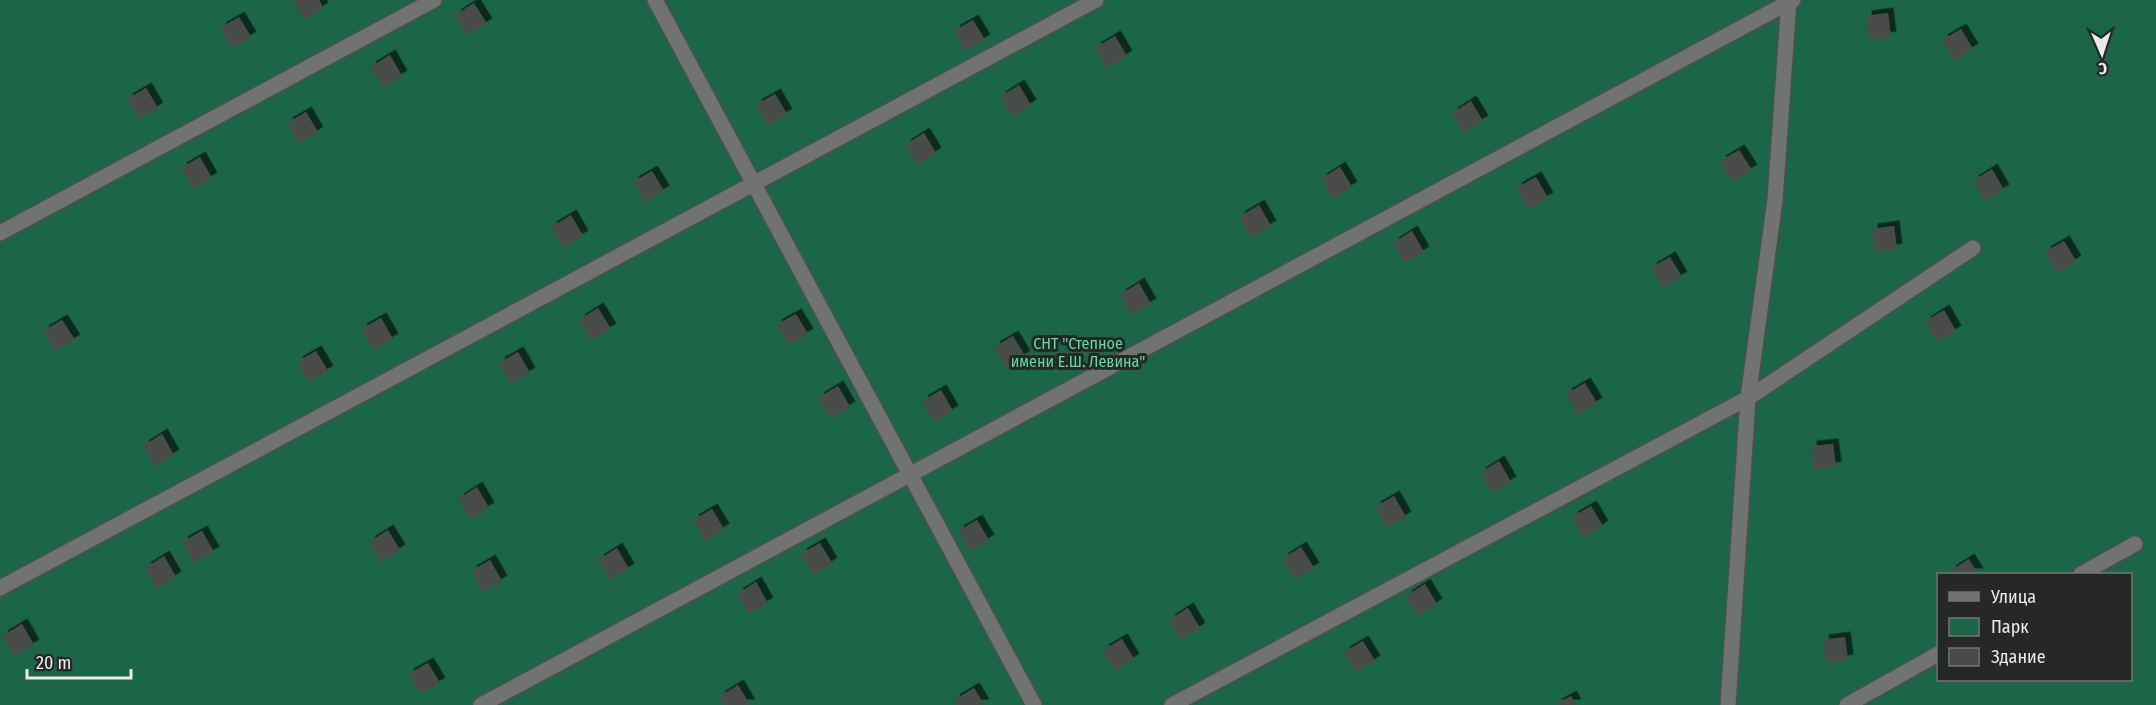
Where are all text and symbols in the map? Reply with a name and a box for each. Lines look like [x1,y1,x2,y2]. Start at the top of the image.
north arrow [2072,24,2132,84]
text: С [2097,59,2107,78]
park label: СНТ "Степное имени Е.Ш. Левина" [1011,334,1145,371]
legend [1937,573,2132,681]
text: Улица [1990,586,2036,608]
text: Парк [1991,616,2029,638]
scale bar [27,642,130,680]
text: Здание [1991,646,2046,668]
text: 20 m [36,652,71,674]

